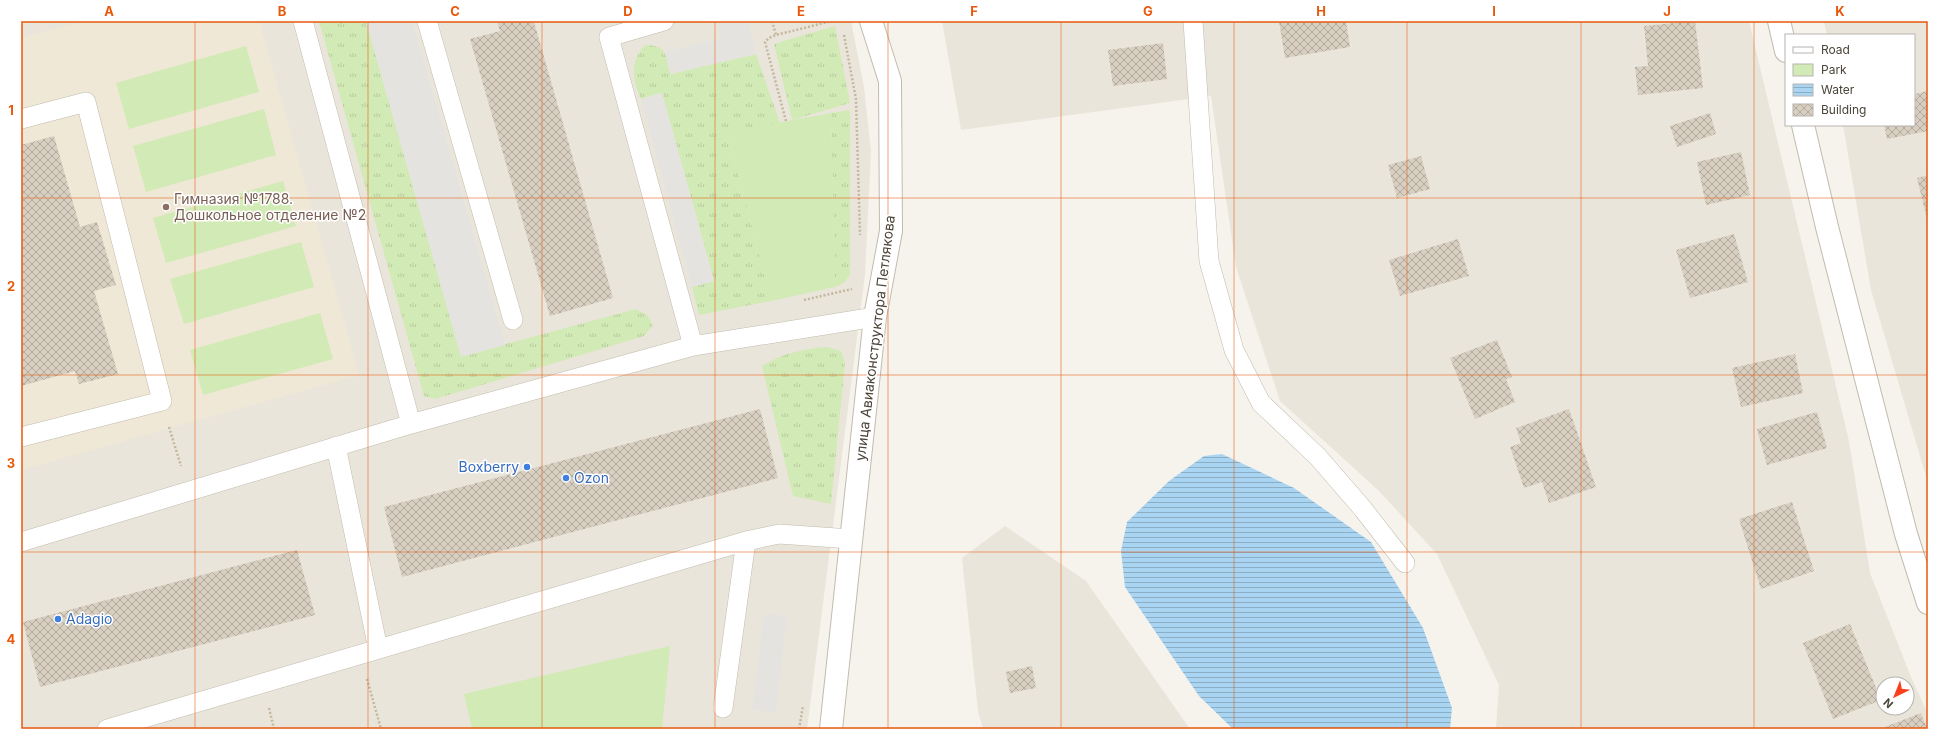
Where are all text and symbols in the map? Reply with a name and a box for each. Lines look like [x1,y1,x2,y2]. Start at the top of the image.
text: A [104,3,114,19]
text: B [278,3,287,19]
text: C [450,3,460,19]
text: D [623,3,633,19]
text: E [797,3,805,19]
text: F [970,3,978,19]
text: G [1143,3,1153,19]
text: H [1316,3,1326,19]
text: I [1492,3,1496,19]
text: J [1663,3,1671,19]
text: K [1835,3,1845,19]
legend [1785,34,1915,126]
text: Road [1821,42,1850,57]
text: Park [1821,62,1847,77]
text: Water [1821,82,1855,97]
text: 1 [8,102,14,118]
text: Building [1821,102,1866,117]
place label: Гимназия №1788. Дошкольное отделение №2 [174,190,366,223]
marker: Гимназия №1788. Дошкольное отделение №2 [161,202,171,212]
street label: улица Авиаконструктора Петлякова [851,214,898,462]
text: 2 [7,278,15,294]
text: 3 [7,455,15,471]
place label: Boxberry [459,458,519,475]
marker: Boxberry [522,462,532,472]
place label: Ozon [574,469,609,486]
marker: Ozon [561,473,571,483]
place label: Adagio [66,610,112,627]
marker: Adagio [53,614,63,624]
text: 4 [7,631,16,647]
north arrow [1875,676,1915,716]
text: N [1880,695,1896,711]

